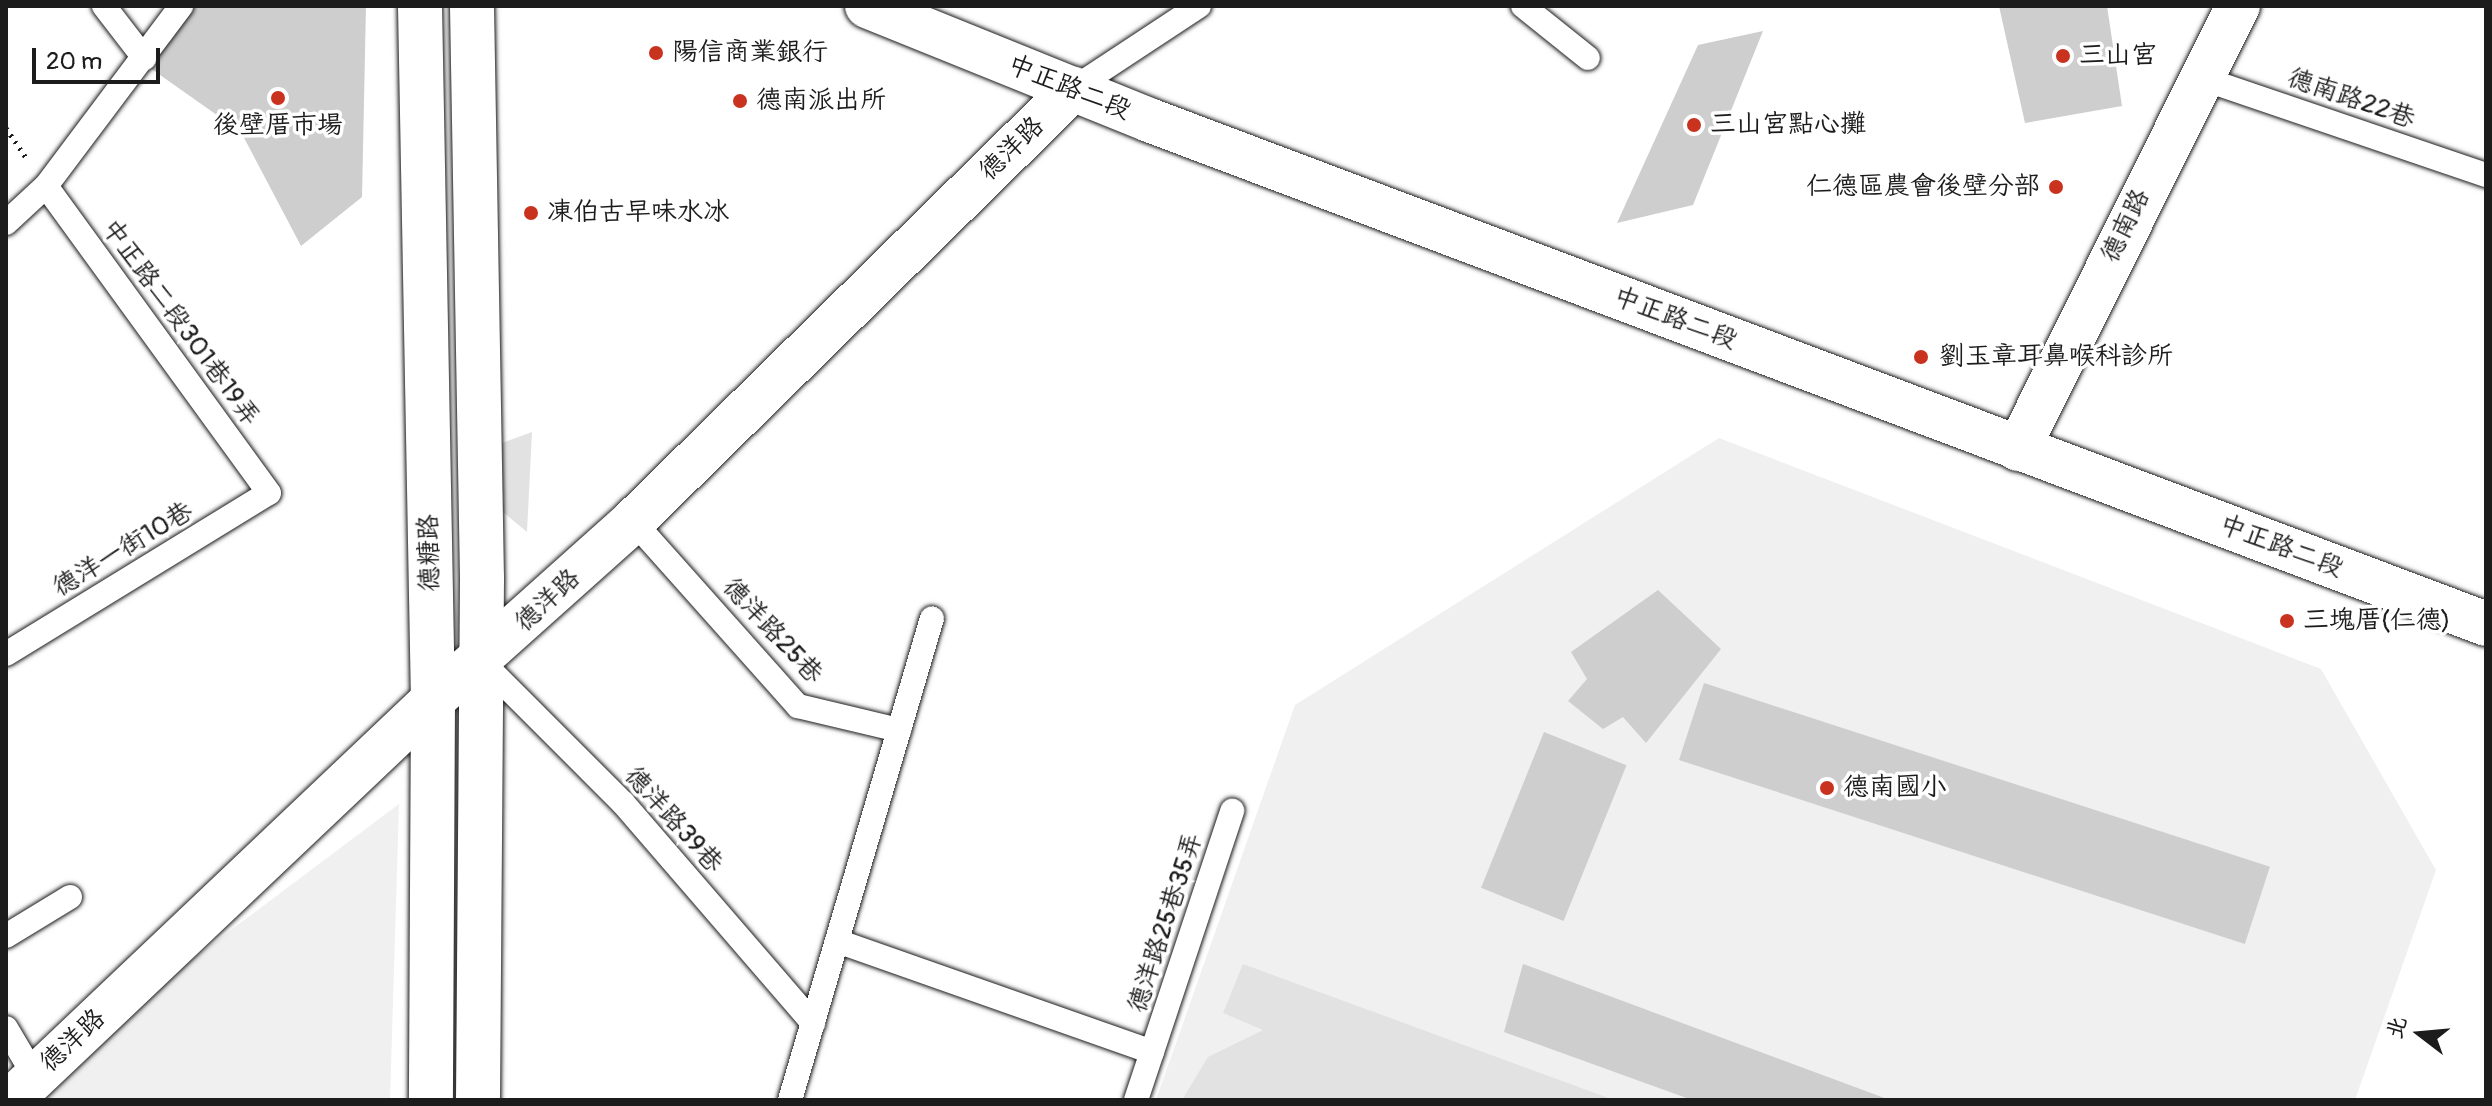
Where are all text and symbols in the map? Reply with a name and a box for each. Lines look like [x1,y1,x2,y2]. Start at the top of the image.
scale bar [36,32,164,82]
place label: 陽信商業銀行 [672,37,828,69]
place label: 三山宮 [2079,40,2157,72]
marker: 陽信商業銀行 [647,44,665,62]
text: 20 m [46,47,102,76]
marker: 三山宮 [2054,47,2072,65]
street label: 中正路二段 [1003,49,1135,127]
street label: 德南路22巷 [2283,63,2419,135]
place label: 德南派出所 [756,85,886,117]
marker: 後壁厝市場 [269,89,287,107]
marker: 德南派出所 [731,92,749,110]
place label: 三山宮點心攤 [1710,109,1866,141]
place label: 後壁厝市場 [213,110,343,142]
street label: 德洋路 [973,111,1051,187]
marker: 三山宮點心攤 [1685,116,1703,134]
place label: 仁德區農會後壁分部 [1806,171,2040,203]
marker: 仁德區農會後壁分部 [2047,178,2065,196]
street label: 德南路 [2095,184,2157,268]
place label: 凍伯古早味水冰 [547,197,729,229]
marker: 凍伯古早味水冰 [522,204,540,222]
street label: 中正路二段301巷19弄 [94,214,266,432]
street label: 中正路二段 [1609,281,1741,357]
place label: 劉玉章耳鼻喉科診所 [1939,341,2173,373]
marker: 劉玉章耳鼻喉科診所 [1910,346,1932,368]
street label: 德洋一街10巷 [47,496,199,604]
street label: 中正路二段 [2215,509,2347,585]
street label: 德糖路 [414,514,446,592]
street label: 德洋路 [509,563,587,639]
street label: 德洋路25巷 [715,572,829,690]
place label: 三塊厝(仁德) [2303,605,2450,637]
marker: 三塊厝(仁德) [2278,612,2296,630]
street label: 德洋路39巷 [617,761,729,879]
place label: 德南國小 [1843,772,1947,804]
marker: 德南國小 [1818,779,1836,797]
street label: 德洋路25巷35弄 [1122,829,1210,1017]
north arrow [2380,994,2460,1074]
street label: 德洋路 [34,1003,112,1079]
text: 北 [2380,1013,2413,1042]

